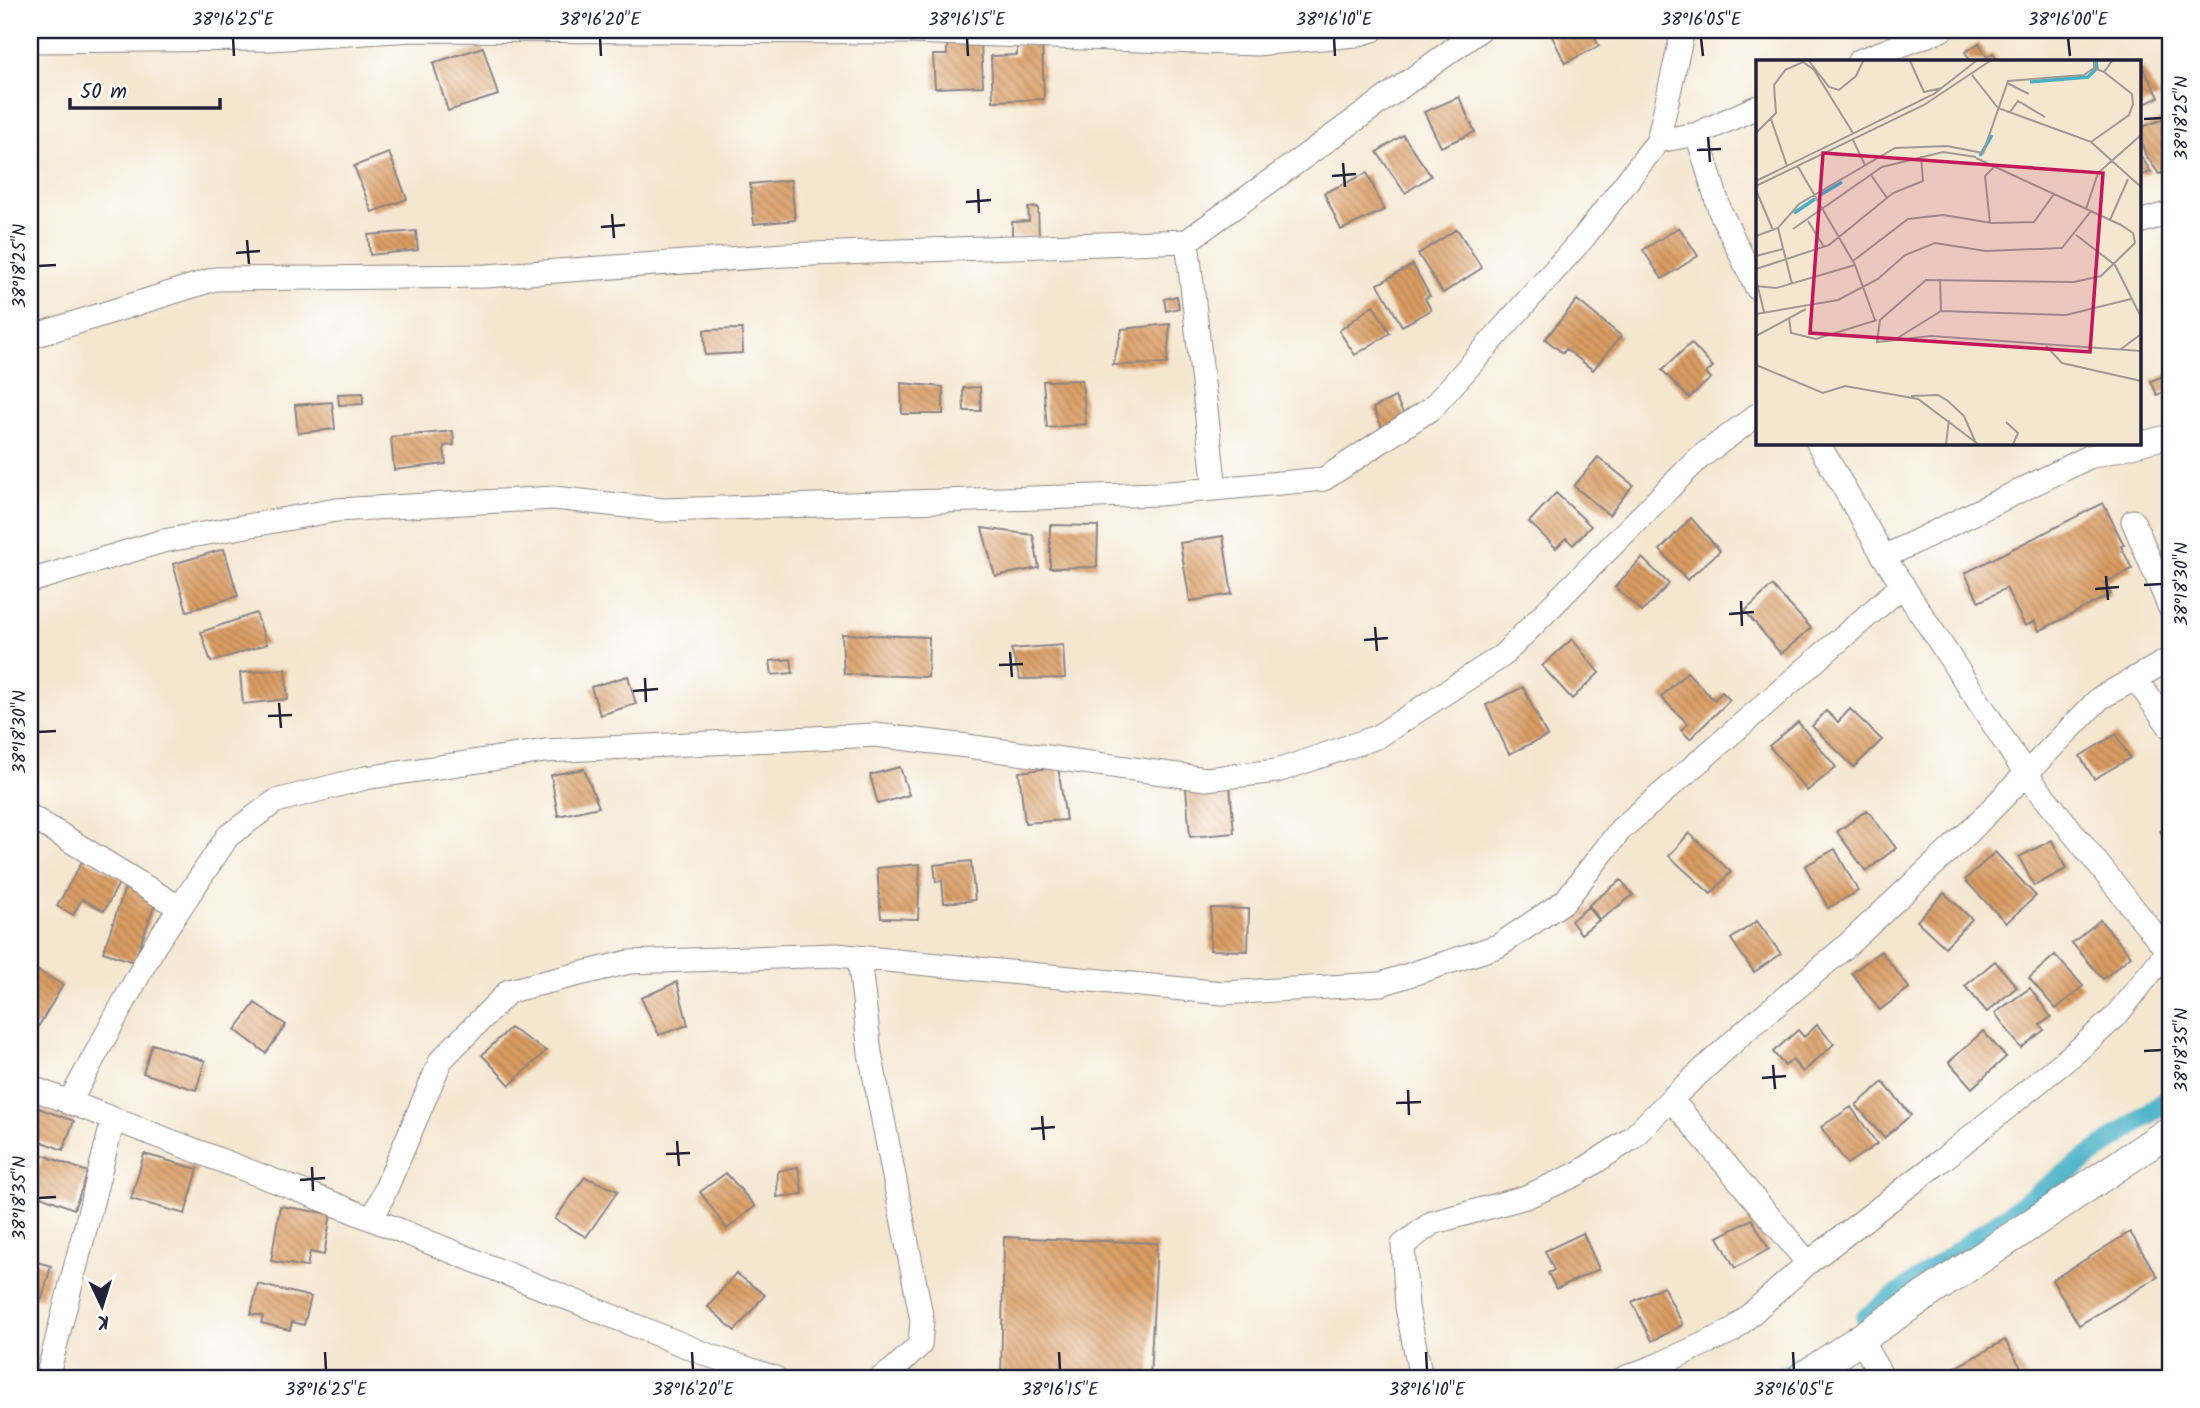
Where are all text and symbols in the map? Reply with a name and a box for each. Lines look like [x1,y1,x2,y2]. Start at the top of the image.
text: 38°16'25"E [192,6,275,35]
text: 38°16'20"E [559,6,641,35]
text: 38°16'15"E [928,6,1006,35]
text: 38°16'10"E [1296,6,1373,35]
text: 38°16'05"E [1661,6,1742,35]
text: 38°16'00"E [2028,6,2108,35]
inset map [1756,60,2140,444]
scale bar [70,66,220,110]
text: 50 m [80,76,127,109]
text: 38°18'25"N [2168,76,2197,160]
text: 38°18'25"N [6,224,35,308]
text: 38°18'30"N [2168,542,2197,626]
text: 38°18'30"N [6,690,35,774]
text: 38°18'35"N [2168,1008,2197,1092]
text: 38°18'35"N [6,1156,35,1240]
north arrow [66,1272,136,1342]
text: K [96,1306,110,1336]
text: 38°16'25"E [285,1376,368,1405]
text: 38°16'20"E [652,1376,734,1405]
text: 38°16'15"E [1021,1376,1099,1405]
text: 38°16'10"E [1389,1376,1466,1405]
text: 38°16'05"E [1754,1376,1835,1405]

